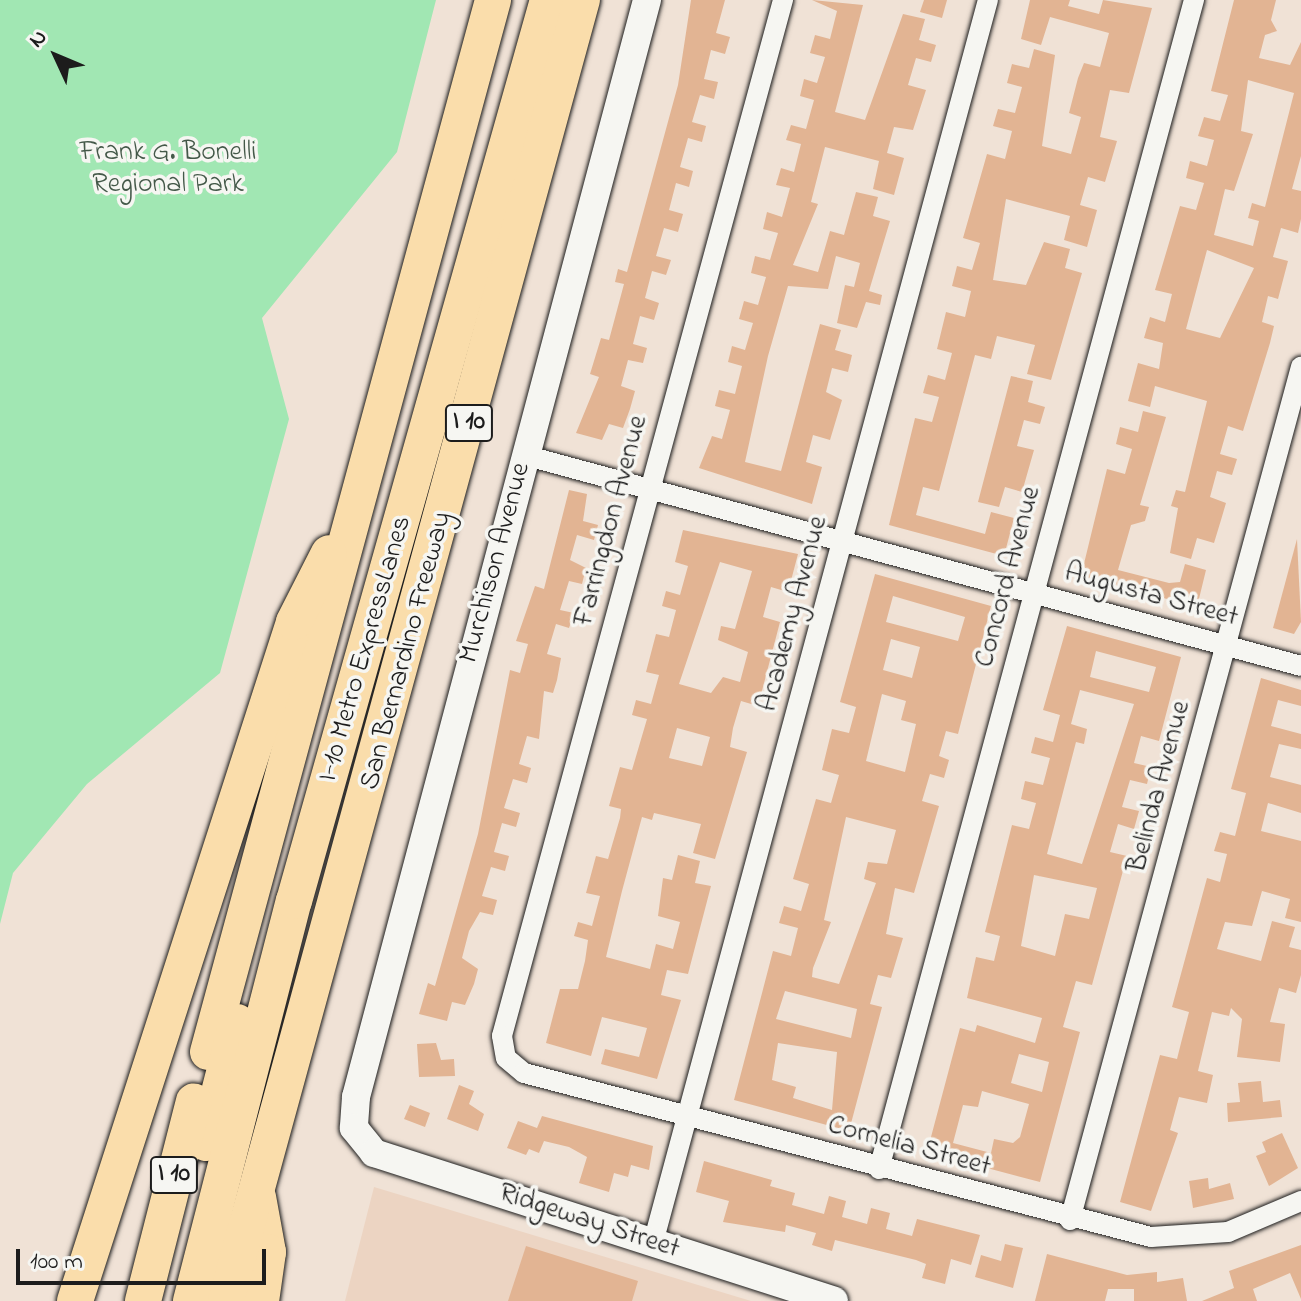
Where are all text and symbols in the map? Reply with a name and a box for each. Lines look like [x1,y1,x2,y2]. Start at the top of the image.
north arrow [16,16,96,96]
text: N [22,23,55,56]
park label: Frank G. Bonelli Regional Park [79,136,257,202]
road number: I 10 [443,401,495,445]
street label: Farringdon Avenue [568,412,656,630]
street label: Murchison Avenue [453,459,539,667]
street label: Concord Avenue [969,483,1049,671]
street label: San Bernardino Freeway [354,508,460,794]
street label: I-10 Metro ExpressLanes [312,512,420,786]
street label: Academy Avenue [752,513,836,715]
street label: Augusta Street [1061,557,1241,635]
street label: Belinda Avenue [1121,697,1199,877]
street label: Cornelia Street [824,1109,994,1185]
road number: I 10 [148,1153,200,1197]
street label: Ridgeway Street [494,1177,684,1267]
scale bar [20,1233,270,1283]
text: 100 m [30,1245,83,1280]

